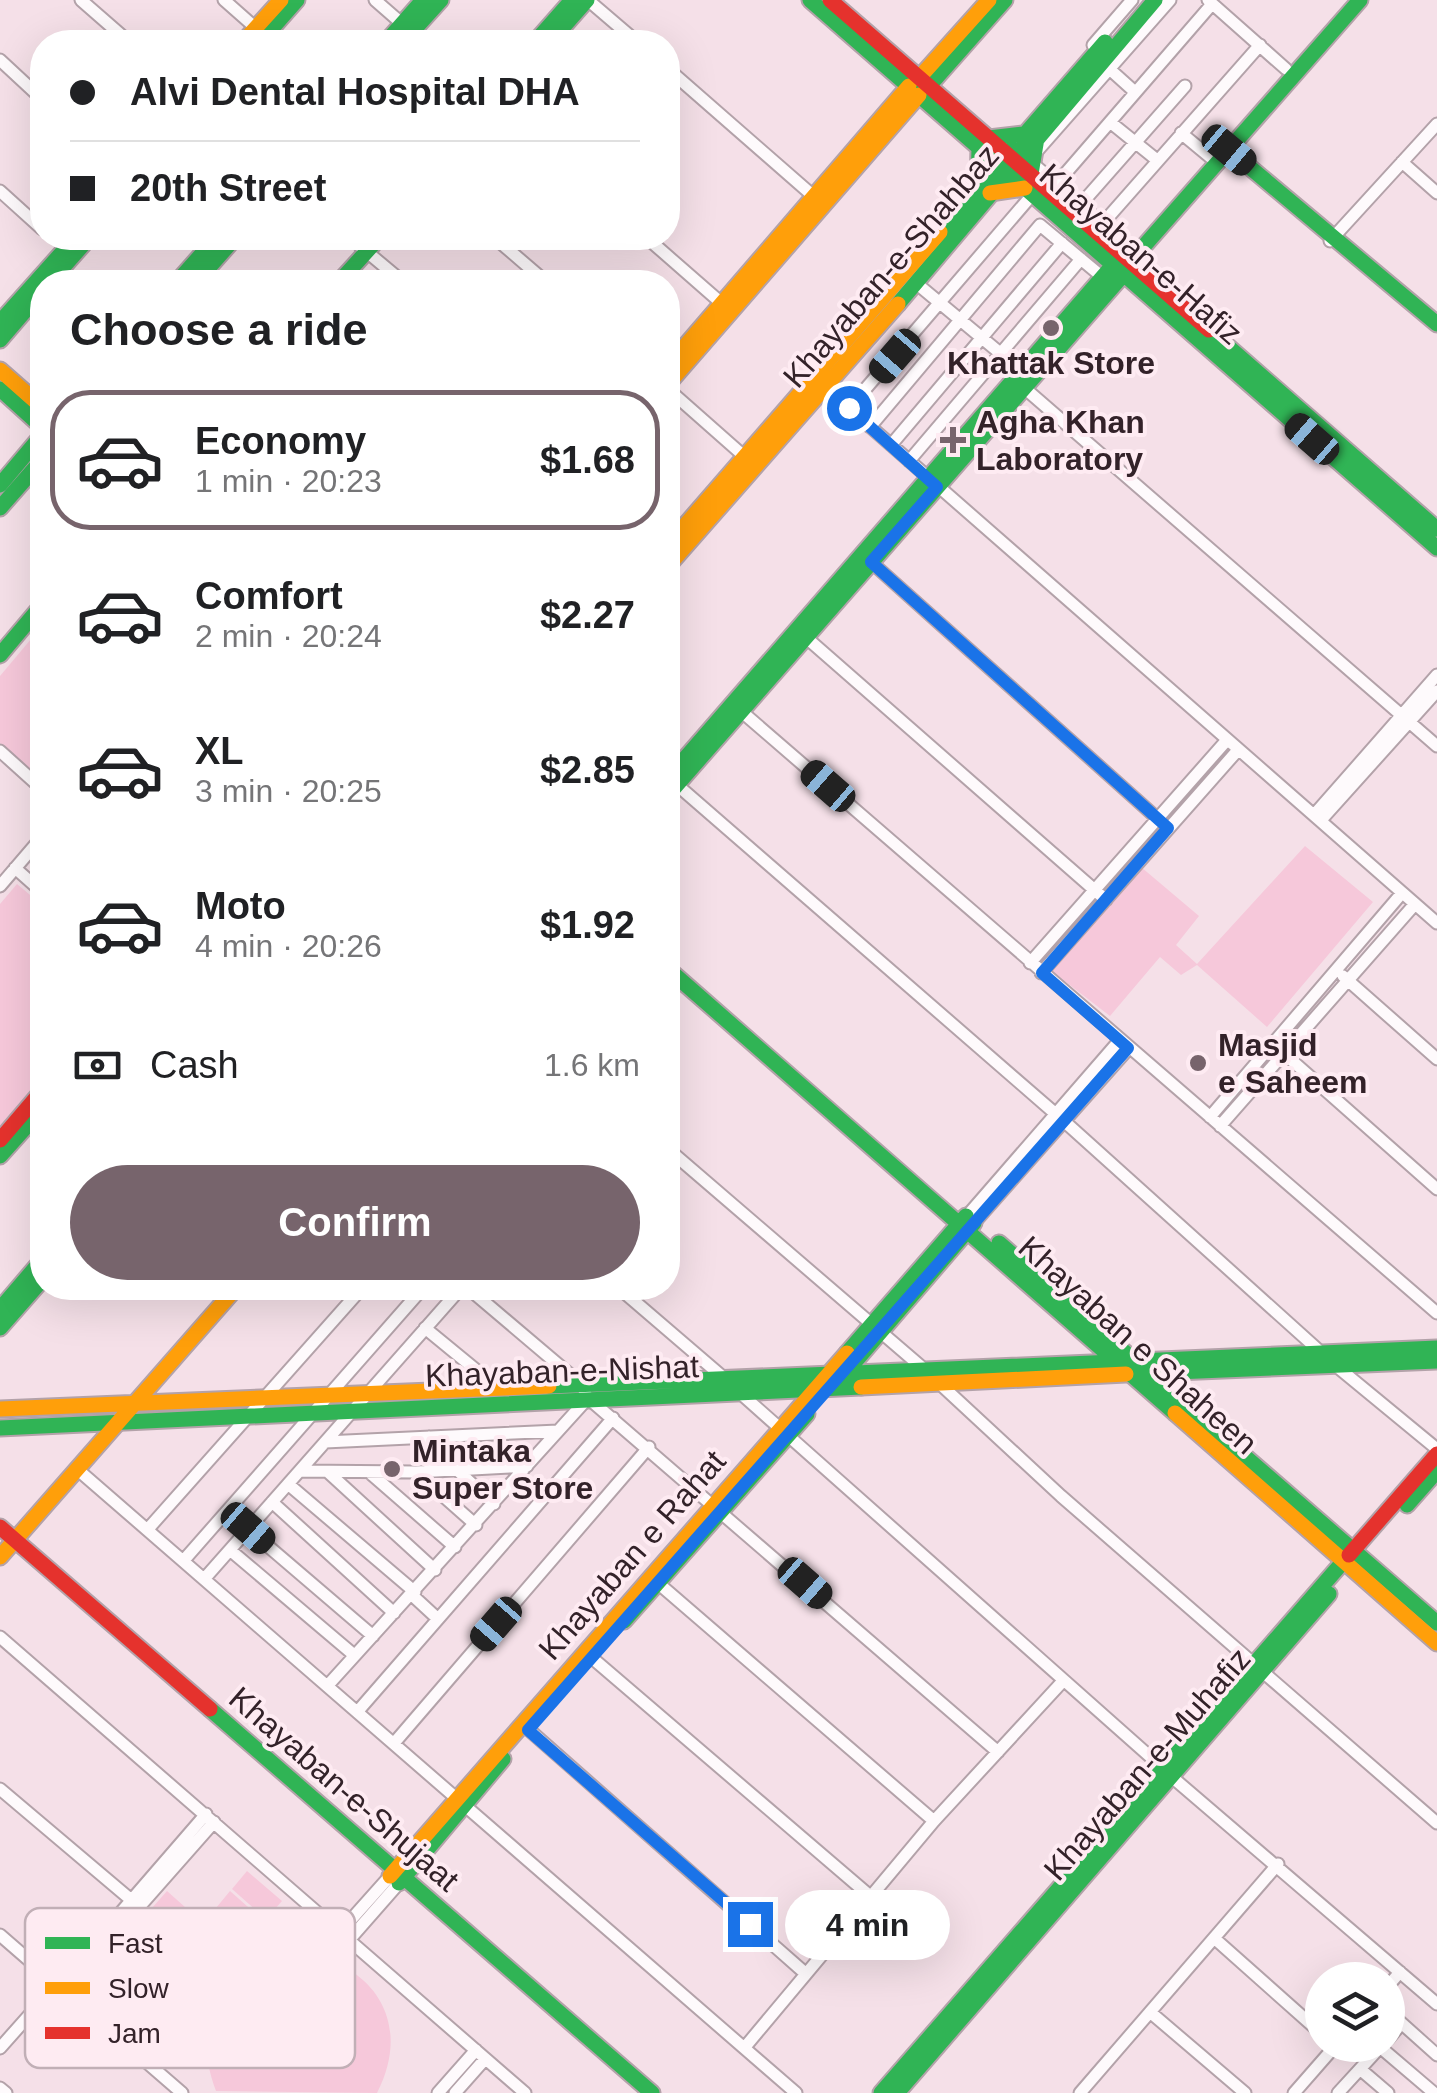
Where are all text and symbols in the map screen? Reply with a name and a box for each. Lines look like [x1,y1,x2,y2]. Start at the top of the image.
text: Alvi Dental Hospital DHA [130,71,580,113]
car [1196,119,1262,181]
street label: Khayaban-e-Shahbaz [776,137,1006,395]
street label: Khayaban-e-Hafiz [1033,156,1249,352]
text: 20th Street [130,167,326,209]
text: Choose a ride [70,304,368,355]
marker: Khattak Store [1040,317,1062,339]
car [864,324,926,388]
place label: Khattak Store [947,345,1155,381]
route start [827,386,872,431]
place label: Agha Khan Laboratory [976,404,1145,477]
car [1280,408,1344,470]
icon: car [75,415,165,505]
text: Economy [195,420,366,462]
marker: Agha Khan Laboratory [940,427,966,453]
text: $1.68 [540,439,635,481]
text: 1 min · 20:23 [195,463,382,499]
icon: car [75,570,165,660]
text: Comfort [195,575,343,617]
text: $2.27 [540,594,635,636]
text: 2 min · 20:24 [195,618,382,654]
icon: car [75,725,165,815]
text: XL [195,730,244,772]
text: $2.85 [540,749,635,791]
car [796,755,860,817]
text: 3 min · 20:25 [195,773,382,809]
icon: car [75,880,165,970]
text: Moto [195,885,286,927]
text: $1.92 [540,904,635,946]
text: 4 min · 20:26 [195,928,382,964]
place label: Masjid e Saheem [1218,1027,1367,1100]
icon: cash [70,1038,125,1093]
text: Cash [150,1044,239,1086]
text: 1.6 km [544,1047,640,1083]
marker: Masjid e Saheem [1187,1052,1209,1074]
button: Confirm [70,1165,640,1280]
street label: Khayaban e Shaheen [1012,1229,1264,1461]
street label: Khayaban-e-Nishat [424,1348,700,1394]
place label: Mintaka Super Store [412,1433,593,1506]
street label: Khayaban e Rahat [531,1443,733,1667]
marker: Mintaka Super Store [381,1458,403,1480]
car [216,1497,280,1559]
car [773,1552,837,1614]
car [465,1592,527,1656]
street label: Khayaban-e-Muhafiz [1037,1641,1257,1887]
street label: Khayaban-e-Shujaat [222,1680,466,1898]
callout: 4 min [785,1889,950,1959]
route end [728,1902,773,1947]
text: 4 min [826,1907,909,1943]
legend [25,1908,355,2068]
text: Fast [108,1928,163,1959]
map controls [1305,1962,1405,2062]
button: layers [1305,1962,1405,2062]
text: Slow [108,1973,169,2004]
text: Jam [108,2018,161,2049]

